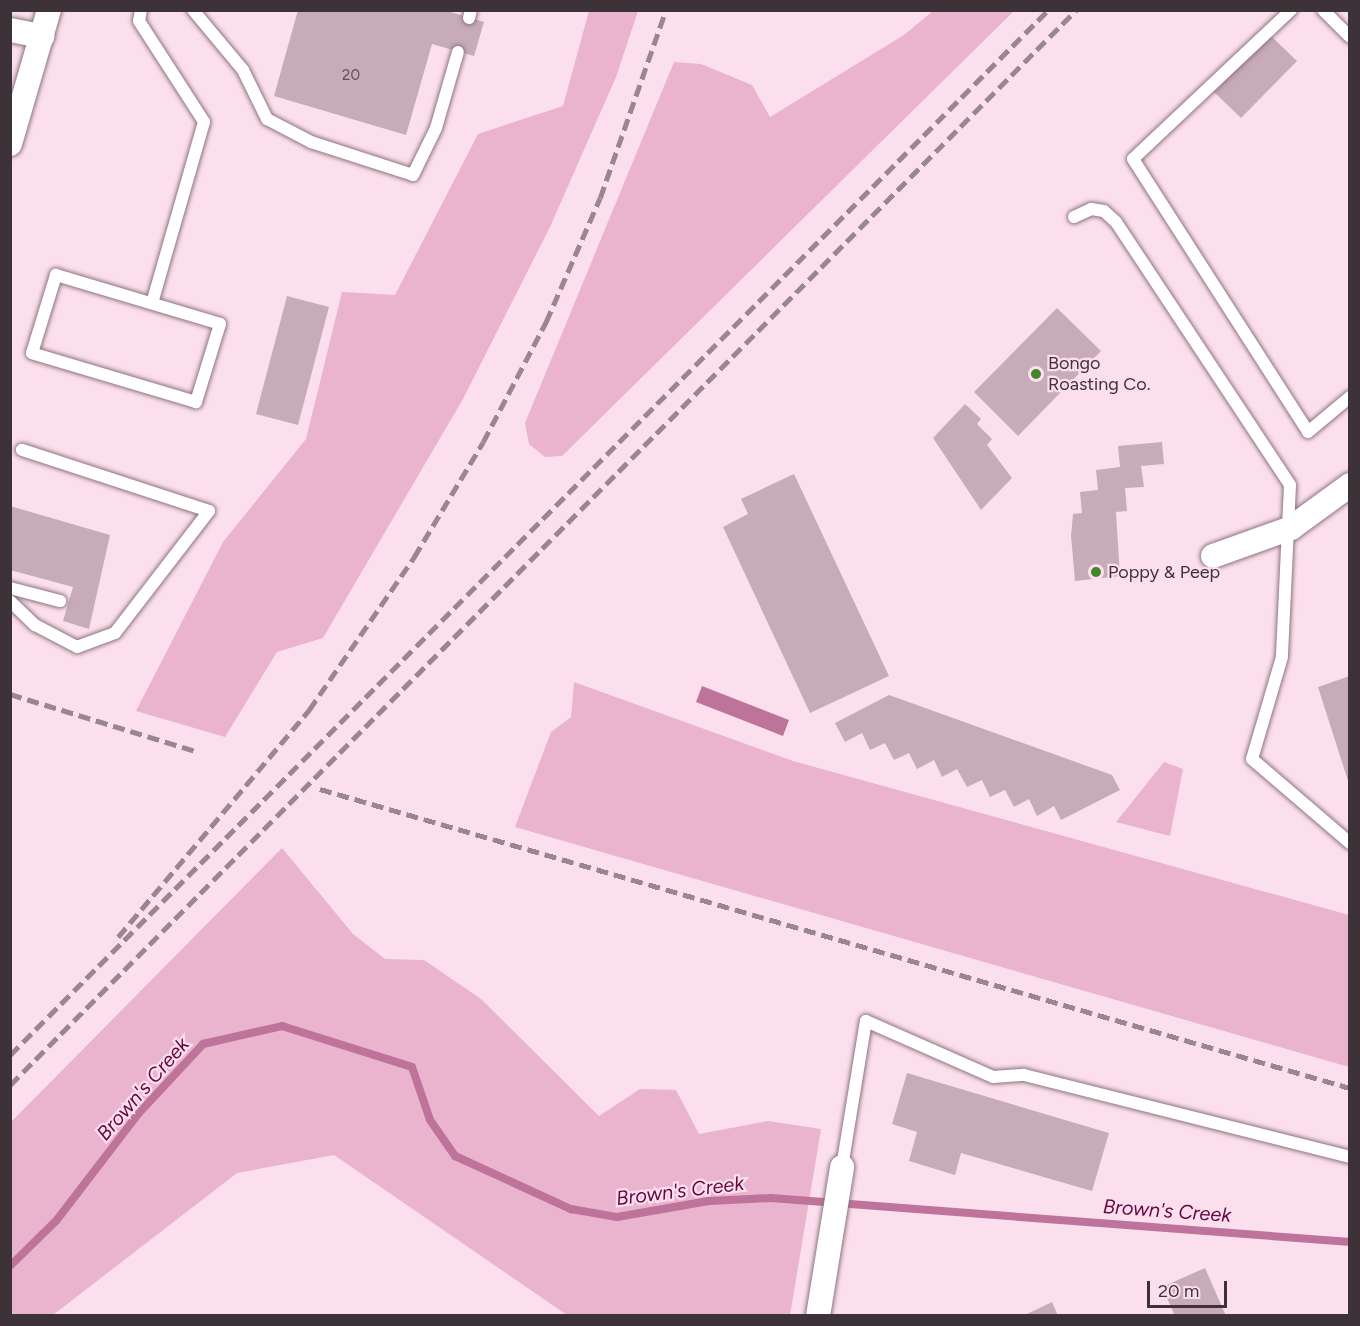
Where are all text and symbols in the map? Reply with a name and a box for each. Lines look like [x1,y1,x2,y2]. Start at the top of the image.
house number: 20 [342,67,360,85]
place label: Bongo Roasting Co. [1048,353,1150,395]
marker: Bongo Roasting Co. [1029,367,1043,381]
place label: Poppy & Peep [1108,561,1220,583]
marker: Poppy & Peep [1089,565,1103,579]
water label: Brown's Creek [92,1033,194,1145]
water label: Brown's Creek [615,1171,745,1211]
water label: Brown's Creek [1102,1195,1232,1227]
scale bar [1150,1269,1230,1307]
text: 20 m [1158,1280,1199,1302]

